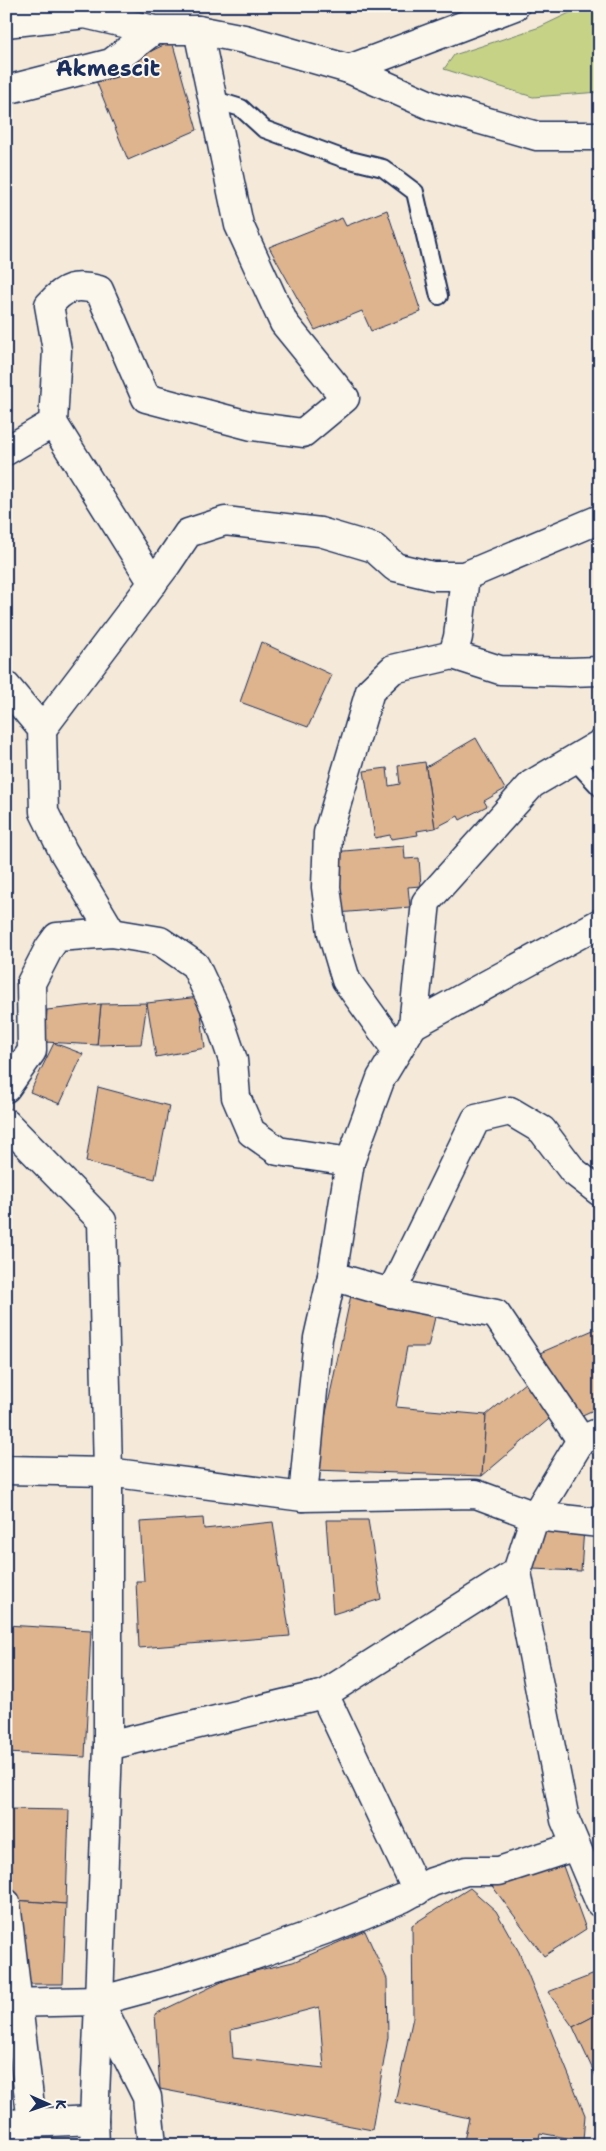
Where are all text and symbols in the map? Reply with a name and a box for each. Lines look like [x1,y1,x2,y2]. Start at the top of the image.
district label: Akmescit [56,54,161,83]
north arrow [22,2078,72,2128]
text: K [52,2099,70,2110]

